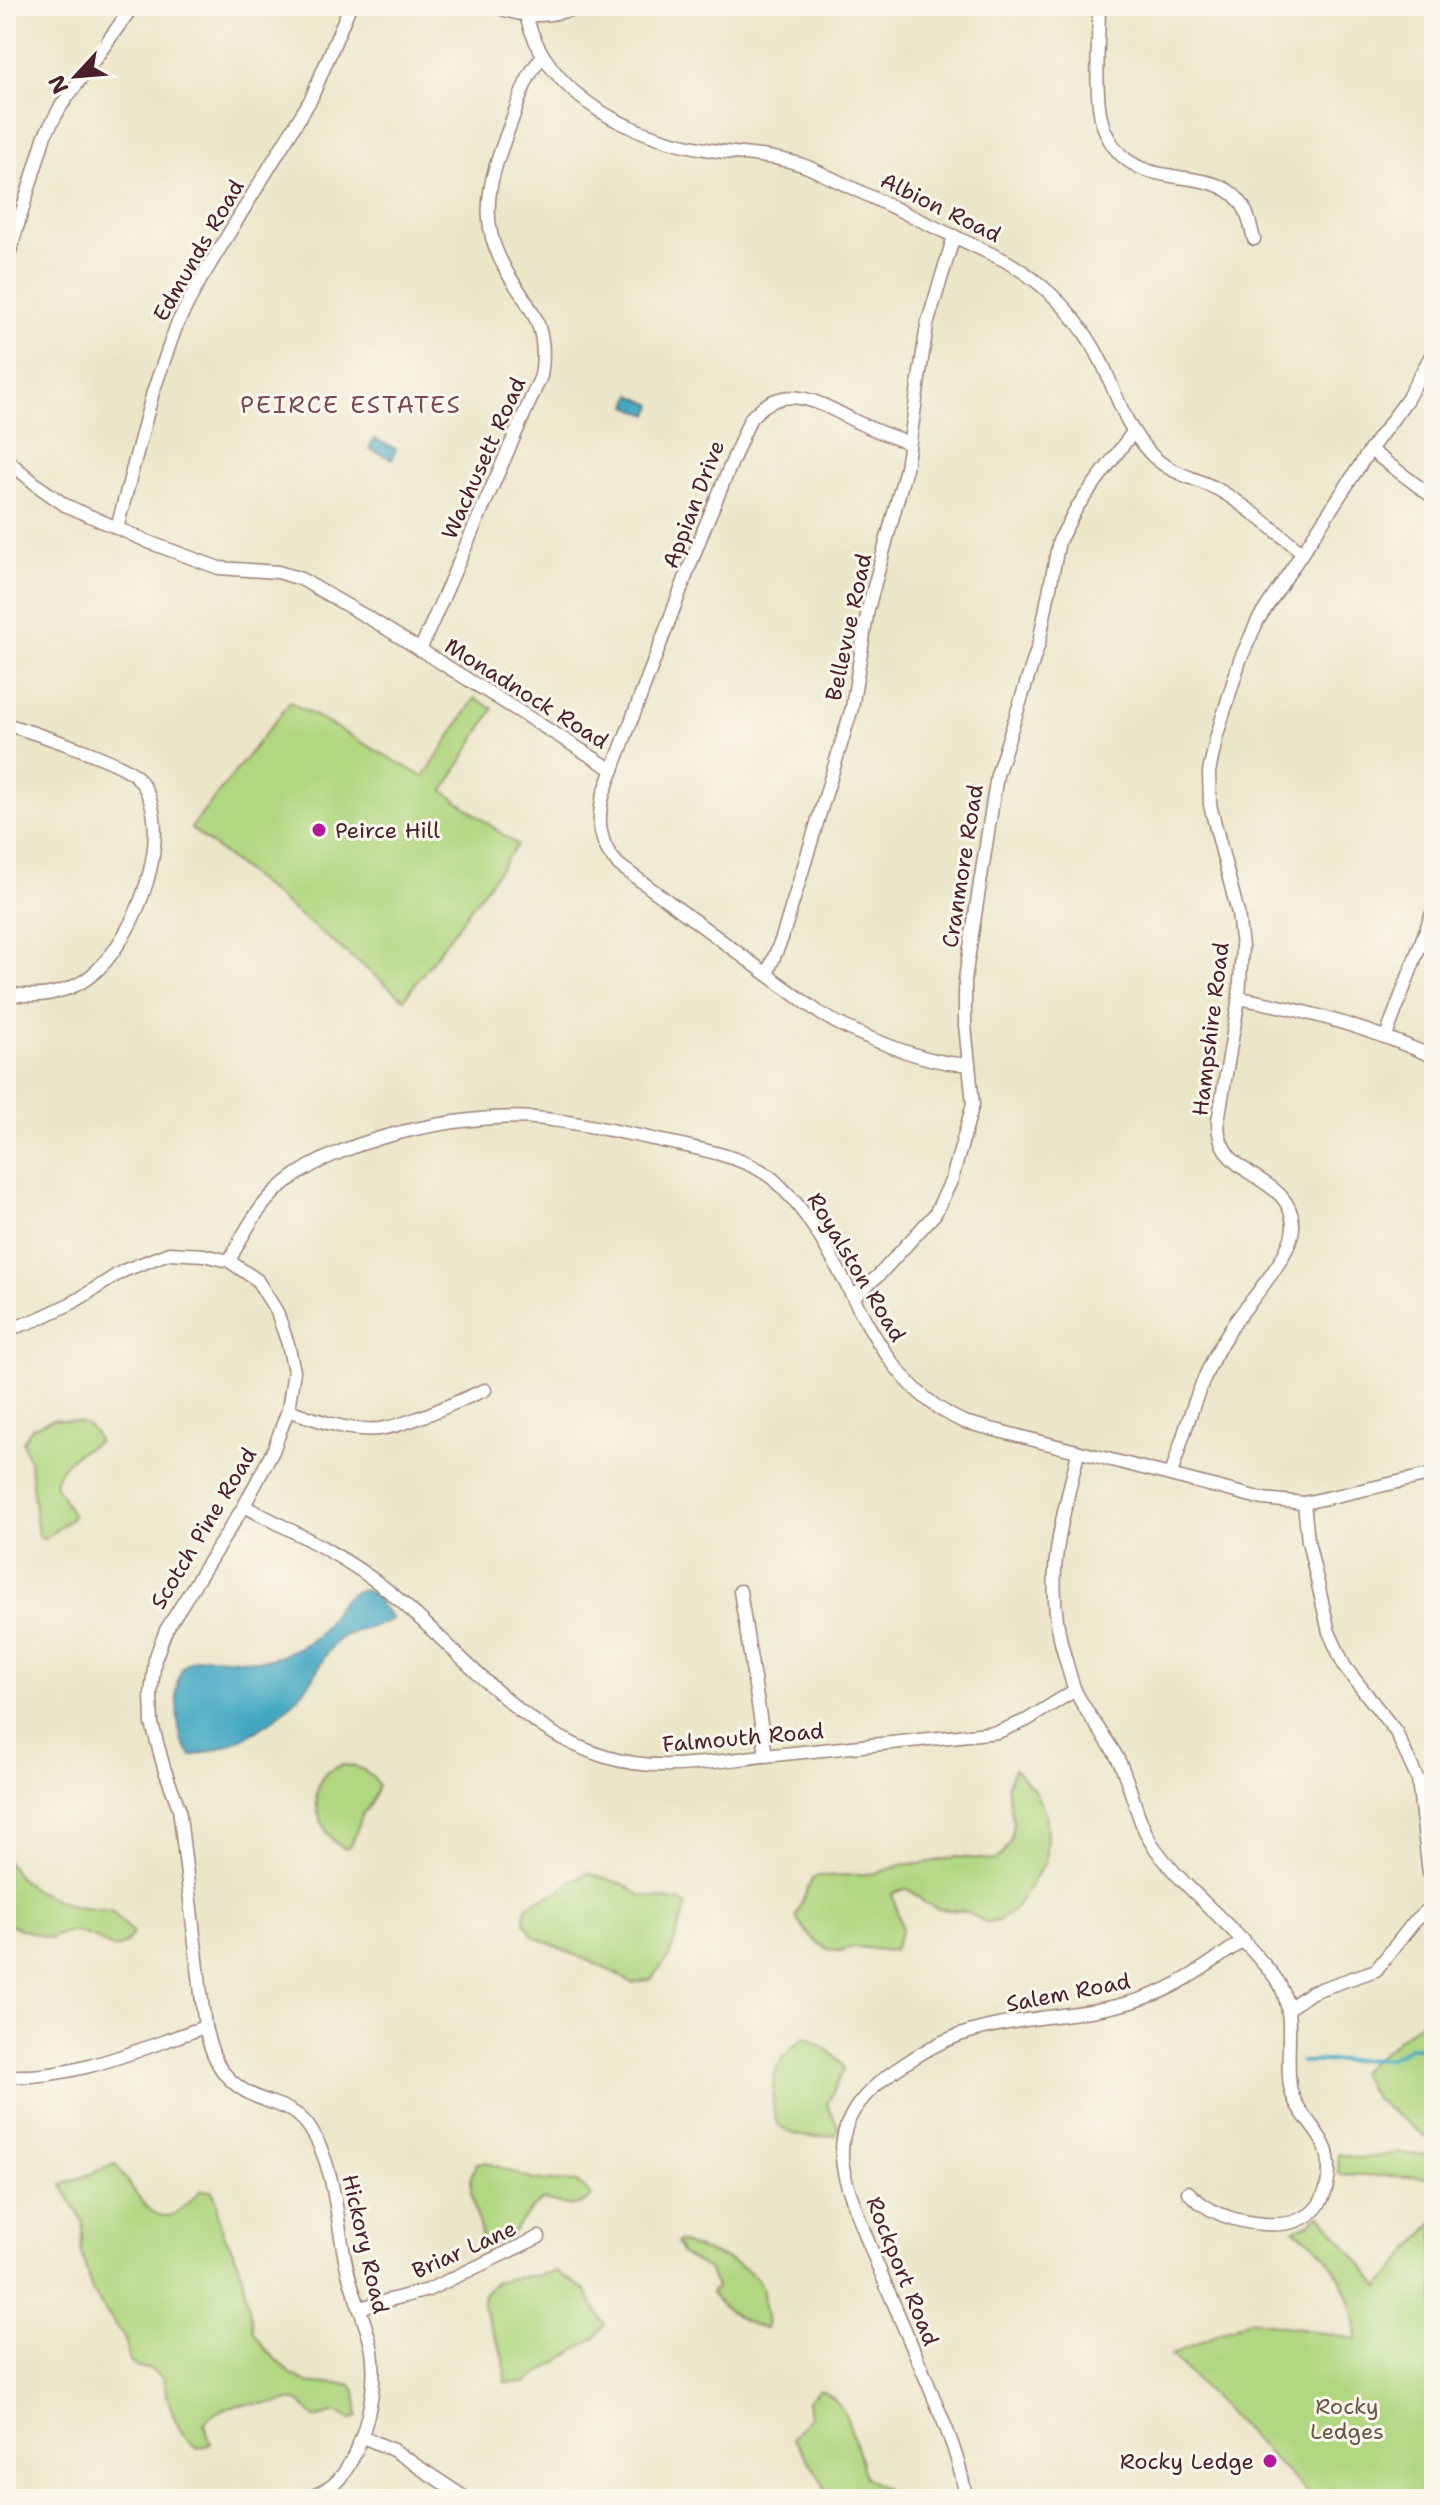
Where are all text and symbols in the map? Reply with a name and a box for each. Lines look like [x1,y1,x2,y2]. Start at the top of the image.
north arrow [36,36,116,116]
text: N [42,70,75,99]
street label: Albion Road [876,166,1006,249]
street label: Edmunds Road [146,174,251,326]
street label: Wachusett Road [435,373,532,544]
district label: PEIRCE ESTATES [240,389,462,421]
street label: Appian Drive [656,436,731,572]
street label: Bellevue Road [819,551,878,703]
street label: Monadnock Road [439,631,614,756]
street label: Cranmore Road [935,782,990,950]
place label: Peirce Hill [335,816,440,845]
marker: Peirce Hill [310,821,328,839]
street label: Hampshire Road [1185,941,1236,1118]
street label: Royalston Road [801,1187,913,1347]
street label: Scotch Pine Road [144,1442,263,1614]
street label: Falmouth Road [661,1716,825,1759]
street label: Salem Road [1004,1966,1133,2019]
street label: Hickory Road [335,2172,396,2317]
street label: Rockport Road [859,2192,946,2350]
street label: Briar Lane [408,2214,521,2285]
park label: Rocky Ledges [1310,2392,1384,2446]
place label: Rocky Ledge [1120,2447,1254,2476]
marker: Rocky Ledge [1261,2452,1279,2470]

